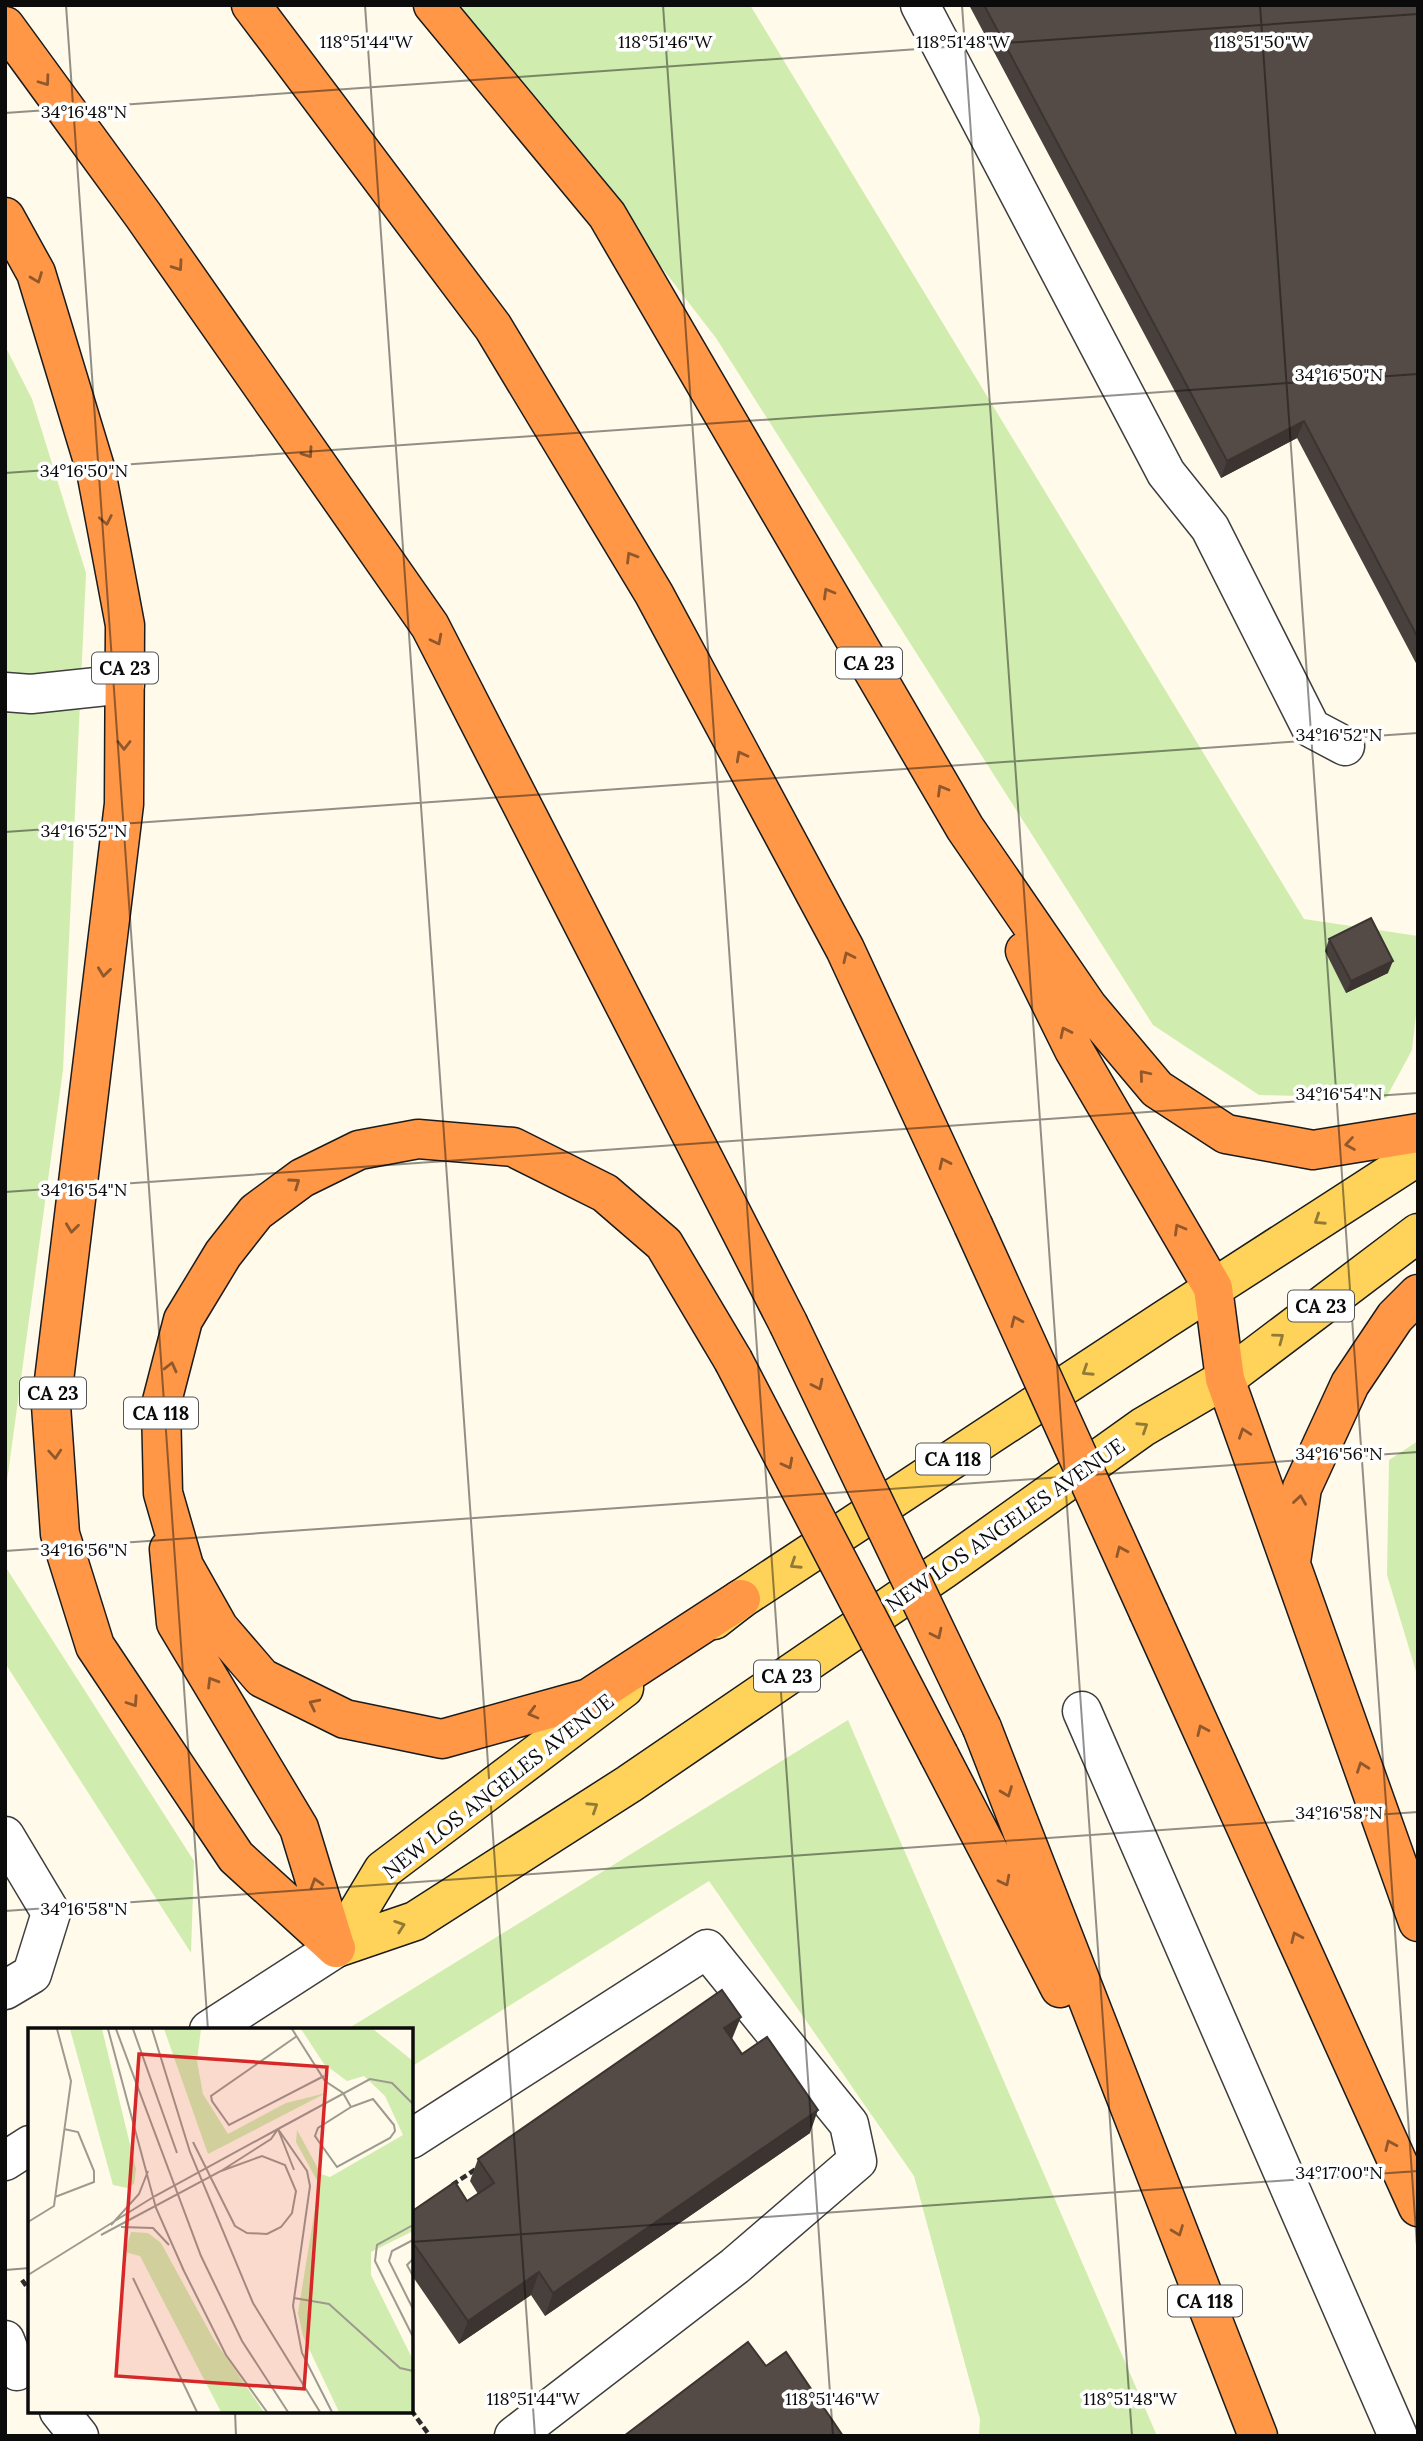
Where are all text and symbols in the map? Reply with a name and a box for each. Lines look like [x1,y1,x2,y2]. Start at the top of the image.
text: 118°51'44"W [319,30,414,53]
text: 118°51'46"W [618,30,713,53]
text: 118°51'48"W [916,30,1011,53]
text: 118°51'50"W [1213,30,1310,53]
one-way arrow [37,73,50,86]
text: 34°16'48"N [41,100,127,123]
one-way arrow [170,258,182,271]
one-way arrow [28,271,42,283]
text: 34°16'50"N [1295,363,1383,386]
one-way arrow [300,445,312,458]
text: 34°16'50"N [40,459,128,482]
one-way arrow [97,514,112,526]
one-way arrow [627,551,640,564]
one-way arrow [823,588,836,601]
one-way arrow [428,633,442,645]
road number: CA 23 [836,648,902,678]
road number: CA 23 [92,652,158,684]
text: 34°16'52"N [1296,723,1382,746]
one-way arrow [116,741,132,751]
one-way arrow [736,751,749,763]
one-way arrow [938,784,951,797]
text: 34°16'52"N [41,819,127,842]
one-way arrow [842,952,856,964]
one-way arrow [96,966,111,977]
one-way arrow [1060,1027,1074,1039]
one-way arrow [1140,1070,1153,1082]
text: 34°16'54"N [1296,1082,1382,1105]
one-way arrow [1344,1136,1356,1151]
one-way arrow [938,1158,952,1170]
text: 34°16'54"N [41,1178,127,1201]
one-way arrow [287,1179,300,1191]
one-way arrow [1314,1211,1327,1224]
one-way arrow [65,1222,80,1234]
one-way arrow [1174,1223,1187,1236]
road number: CA 23 [1288,1290,1354,1322]
one-way arrow [1010,1316,1024,1328]
one-way arrow [1271,1333,1284,1346]
one-way arrow [163,1361,177,1373]
one-way arrow [1081,1363,1094,1376]
road number: CA 23 [20,1378,86,1408]
one-way arrow [809,1378,823,1390]
road number: CA 118 [124,1398,198,1428]
one-way arrow [1136,1422,1149,1435]
one-way arrow [1238,1428,1252,1440]
street label: NEW LOS ANGELES AVENUE [880,1432,1130,1618]
text: 34°16'56"N [1295,1442,1383,1465]
road number: CA 118 [916,1443,990,1474]
one-way arrow [47,1449,62,1460]
one-way arrow [779,1457,793,1469]
one-way arrow [1292,1494,1307,1506]
text: 34°16'56"N [40,1538,128,1561]
one-way arrow [1115,1545,1129,1558]
one-way arrow [789,1556,802,1569]
one-way arrow [929,1627,943,1639]
road number: CA 23 [754,1660,820,1692]
one-way arrow [207,1677,220,1690]
street label: NEW LOS ANGELES AVENUE [377,1687,619,1885]
one-way arrow [125,1695,138,1708]
one-way arrow [309,1698,321,1712]
one-way arrow [527,1705,539,1720]
one-way arrow [1196,1725,1210,1737]
one-way arrow [1356,1761,1370,1773]
one-way arrow [998,1785,1012,1797]
text: 34°16'58"N [1295,1801,1383,1824]
one-way arrow [586,1802,599,1815]
one-way arrow [996,1874,1010,1886]
one-way arrow [310,1877,324,1890]
text: 34°16'58"N [40,1897,128,1920]
one-way arrow [394,1920,406,1934]
one-way arrow [1290,1932,1304,1944]
inset map [28,2028,413,2413]
one-way arrow [1384,2139,1398,2152]
text: 34°17'00"N [1295,2161,1383,2184]
one-way arrow [1169,2224,1183,2236]
road number: CA 118 [1168,2286,1242,2316]
text: 118°51'44"W [486,2387,581,2410]
text: 118°51'46"W [785,2387,880,2410]
text: 118°51'48"W [1083,2387,1178,2410]

